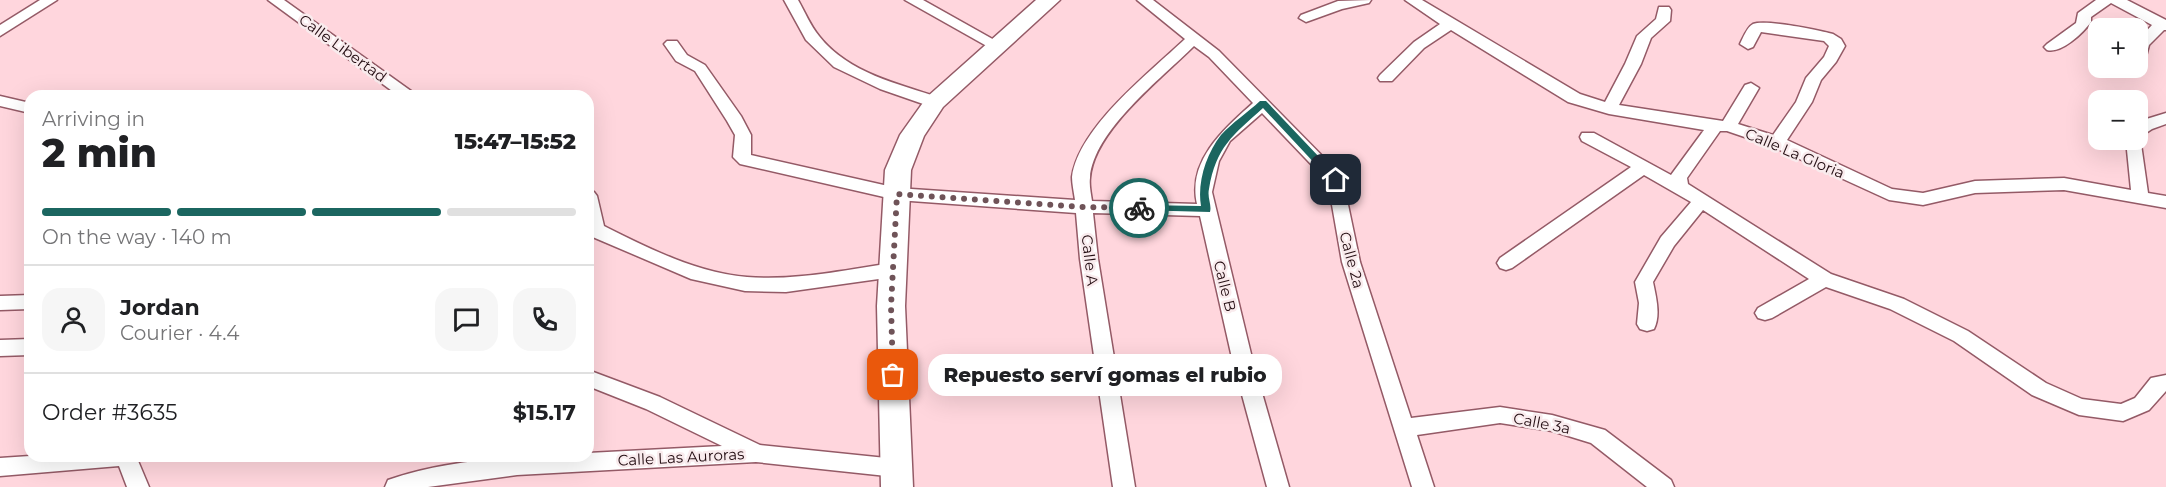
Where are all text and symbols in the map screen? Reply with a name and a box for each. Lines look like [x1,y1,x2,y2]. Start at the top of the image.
street label: Calle Libertad [296,10,390,86]
map controls [2088,18,2148,150]
button: + [2088,18,2148,78]
button: − [2088,90,2148,150]
text: Arriving in [42,107,145,131]
street label: Calle La Gloria [1743,124,1847,182]
text: 15:47–15:52 [455,128,576,155]
text: 2 min [42,129,157,177]
pin [1310,154,1361,205]
icon: home [1319,163,1352,196]
courier [1109,178,1169,238]
icon: bike [1123,192,1156,225]
text: On the way · 140 m [42,225,232,249]
street label: Calle 2a [1335,230,1369,290]
street label: Calle A [1077,233,1103,287]
street label: Calle B [1210,259,1240,313]
button: person [42,288,105,351]
button: chat [435,288,498,351]
button: phone [513,288,576,351]
text: Jordan [120,294,200,321]
text: Courier · 4.4 [120,321,239,345]
pin [867,349,918,400]
callout: Repuesto serví gomas el rubio [929,354,1283,396]
icon: bag [876,358,909,391]
text: Repuesto serví gomas el rubio [943,363,1267,387]
text: Order #3635 [42,399,178,426]
text: $15.17 [513,399,576,426]
street label: Calle 3a [1512,408,1572,438]
street label: Calle Las Auroras [617,444,745,470]

